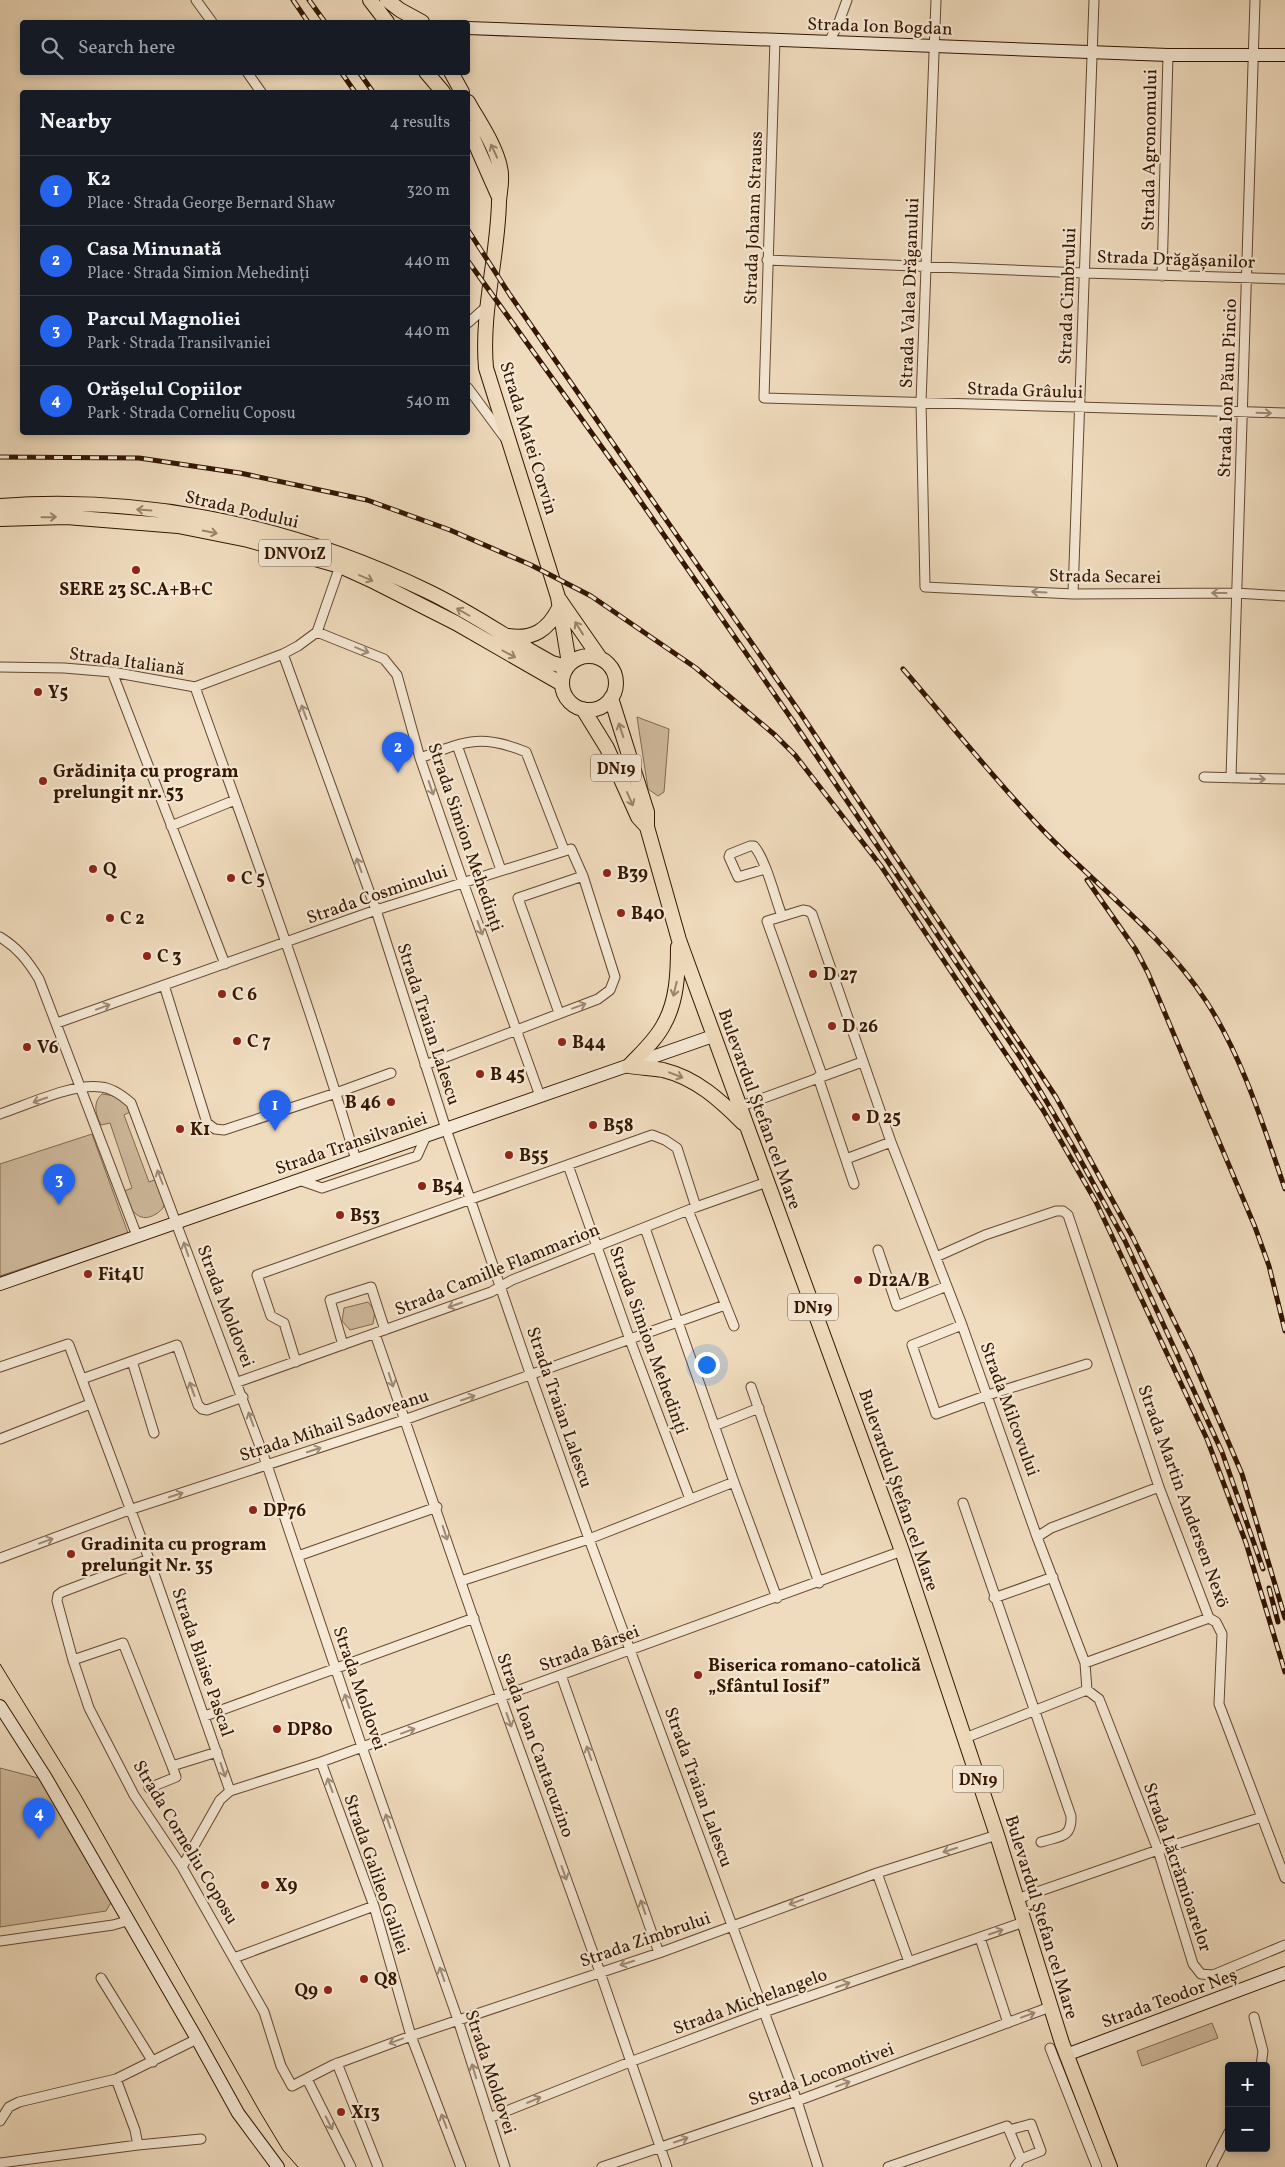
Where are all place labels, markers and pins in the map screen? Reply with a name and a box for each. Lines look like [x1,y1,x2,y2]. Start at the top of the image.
marker: SERE 23 SC.A+B+C [130,564,142,576]
place label: SERE 23 SC.A+B+C [59,578,213,603]
place label: Y5 [48,681,68,706]
marker: Y5 [32,686,44,698]
pin: 2 [382,732,414,773]
place label: Grădinița cu program prelungit nr. 53 [53,760,239,806]
marker: Grădinița cu program prelungit nr. 53 [37,775,49,787]
place label: Q [103,858,117,883]
place label: B39 [617,862,648,887]
marker: Q [87,863,99,875]
place label: C 5 [241,867,265,892]
marker: B39 [601,867,613,879]
marker: C 5 [225,872,237,884]
place label: B40 [631,902,665,927]
place label: C 2 [120,907,145,932]
marker: B40 [615,907,627,919]
marker: C 2 [104,912,116,924]
place label: C 3 [157,945,181,970]
marker: C 3 [141,950,153,962]
place label: D 27 [823,963,858,988]
marker: D 27 [807,968,819,980]
place label: C 6 [232,983,257,1008]
marker: C 6 [216,988,228,1000]
place label: D 26 [842,1015,878,1040]
marker: D 26 [826,1020,838,1032]
place label: C 7 [247,1030,271,1055]
place label: B44 [572,1031,606,1056]
marker: C 7 [231,1035,243,1047]
place label: V6 [37,1036,59,1061]
marker: B44 [556,1036,568,1048]
marker: V6 [21,1041,33,1053]
place label: B 45 [490,1063,525,1088]
marker: B 45 [474,1068,486,1080]
pin: 1 [259,1090,291,1131]
place label: B 46 [345,1091,381,1116]
marker: B 46 [385,1096,397,1108]
place label: D 25 [866,1106,901,1131]
marker: D 25 [850,1111,862,1123]
place label: B58 [603,1114,634,1139]
place label: K1 [190,1118,210,1143]
marker: B58 [587,1119,599,1131]
marker: K1 [174,1123,186,1135]
place label: B55 [519,1144,548,1169]
marker: B55 [503,1149,515,1161]
pin: 3 [43,1164,75,1205]
place label: B54 [432,1175,464,1200]
marker: B54 [416,1180,428,1192]
place label: B53 [350,1204,380,1229]
marker: B53 [334,1209,346,1221]
place label: Fit4U [98,1263,144,1288]
marker: Fit4U [82,1268,94,1280]
place label: D12A/B [868,1269,930,1294]
marker: D12A/B [852,1274,864,1286]
place label: DP76 [263,1499,306,1524]
marker: DP76 [247,1504,259,1516]
place label: Gradinita cu program prelungit Nr. 35 [81,1533,267,1579]
marker: Gradinita cu program prelungit Nr. 35 [65,1548,77,1560]
place label: Biserica romano-catolică „Sfântul Iosif” [708,1654,921,1700]
marker: Biserica romano-catolică „Sfântul Iosif” [692,1669,704,1681]
place label: DP80 [287,1718,333,1743]
marker: DP80 [271,1723,283,1735]
pin: 4 [23,1798,55,1839]
place label: X9 [275,1874,298,1899]
marker: X9 [259,1879,271,1891]
place label: Q8 [374,1968,397,1993]
marker: Q8 [358,1973,370,1985]
place label: Q9 [295,1979,318,2004]
marker: Q9 [322,1984,334,1996]
place label: X13 [351,2101,380,2126]
marker: X13 [335,2106,347,2118]

